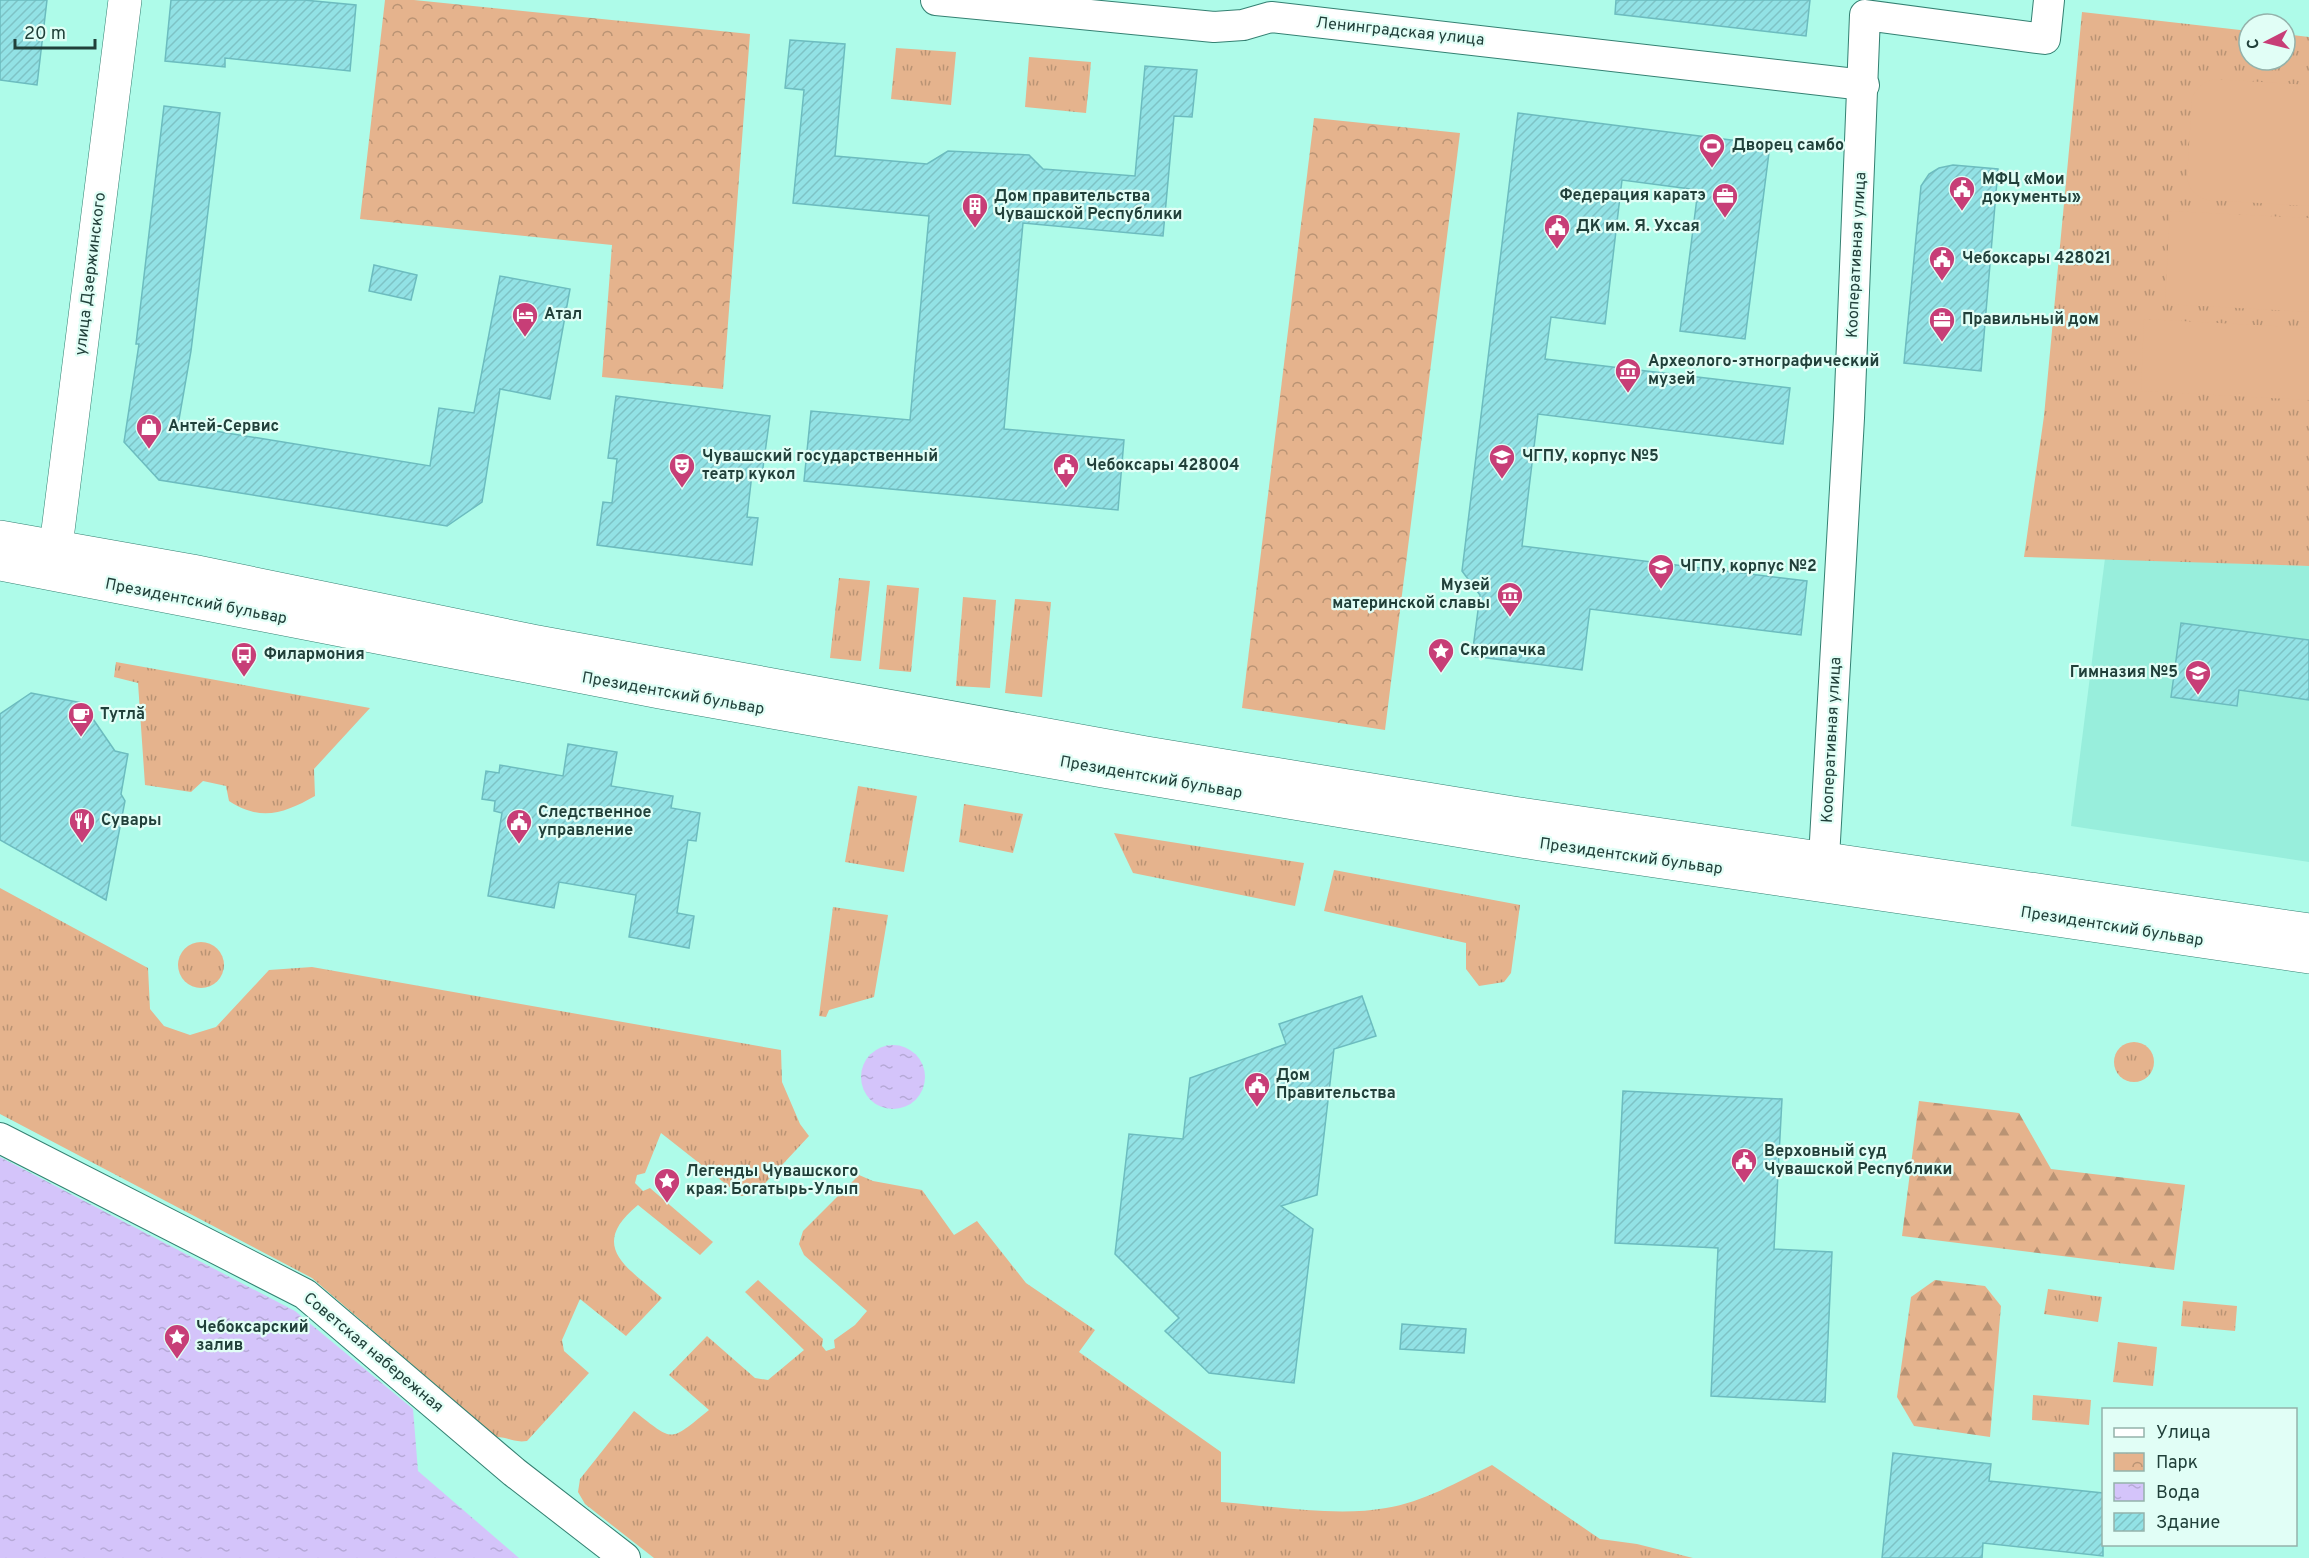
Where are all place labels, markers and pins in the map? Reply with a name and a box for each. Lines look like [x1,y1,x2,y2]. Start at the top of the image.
sports icon: Дворец самбо [1697,131,1727,169]
place label: Дворец самбо [1732,136,1844,156]
place label: МФЦ «Мои документы» [1982,170,2081,208]
public building icon: МФЦ «Мои документы» [1947,174,1977,212]
office icon: Федерация каратэ [1710,181,1740,219]
place label: Федерация каратэ [1560,186,1706,206]
place label: Дом правительства Чувашской Республики [994,187,1183,225]
building icon: Дом правительства Чувашской Республики [960,191,990,229]
public building icon: ДК им. Я. Ухсая [1542,212,1572,250]
place label: ДК им. Я. Ухсая [1576,217,1700,237]
public building icon: Чебоксары 428021 [1927,244,1957,282]
place label: Чебоксары 428021 [1962,249,2111,269]
hotel icon: Атал [510,300,540,338]
place label: Атал [544,305,582,325]
office icon: Правильный дом [1927,305,1957,343]
place label: Правильный дом [1962,310,2099,330]
place label: Археолого-этнографический музей [1648,352,1879,390]
museum icon: Археолого-этнографический музей [1613,356,1643,394]
shop icon: Антей-Сервис [134,412,164,450]
place label: Антей-Сервис [168,417,279,437]
school or university icon: ЧГПУ, корпус №5 [1487,442,1517,480]
place label: Чувашский государственный театр кукол [702,447,938,485]
place label: ЧГПУ, корпус №5 [1522,447,1659,467]
theatre icon: Чувашский государственный театр кукол [667,451,697,489]
public building icon: Чебоксары 428004 [1051,451,1081,489]
place label: Чебоксары 428004 [1086,456,1240,476]
school or university icon: ЧГПУ, корпус №2 [1646,552,1676,590]
place label: ЧГПУ, корпус №2 [1680,557,1817,577]
place label: Музей материнской славы [1332,576,1490,614]
museum icon: Музей материнской славы [1495,580,1525,618]
place icon: Скрипачка [1426,636,1456,674]
bus stop icon: Филармония [229,640,259,678]
place label: Скрипачка [1460,641,1546,661]
place label: Филармония [264,645,365,665]
school or university icon: Гимназия №5 [2183,658,2213,696]
place label: Гимназия №5 [2070,663,2178,683]
cafe icon: Тутлӑ [66,700,96,738]
place label: Тутлӑ [100,705,145,725]
place label: Следственное управление [538,803,651,841]
restaurant icon: Сувары [67,806,97,844]
public building icon: Следственное управление [504,807,534,845]
place label: Сувары [101,811,161,831]
place label: Дом Правительства [1276,1066,1396,1104]
public building icon: Дом Правительства [1242,1070,1272,1108]
place label: Верховный суд Чувашской Республики [1764,1142,1953,1180]
public building icon: Верховный суд Чувашской Республики [1729,1146,1759,1184]
place label: Легенды Чувашского края: Богатырь-Улып [686,1162,858,1200]
place icon: Легенды Чувашского края: Богатырь-Улып [652,1166,682,1204]
place label: Чебоксарский залив [196,1318,309,1356]
place icon: Чебоксарский залив [162,1322,192,1360]

